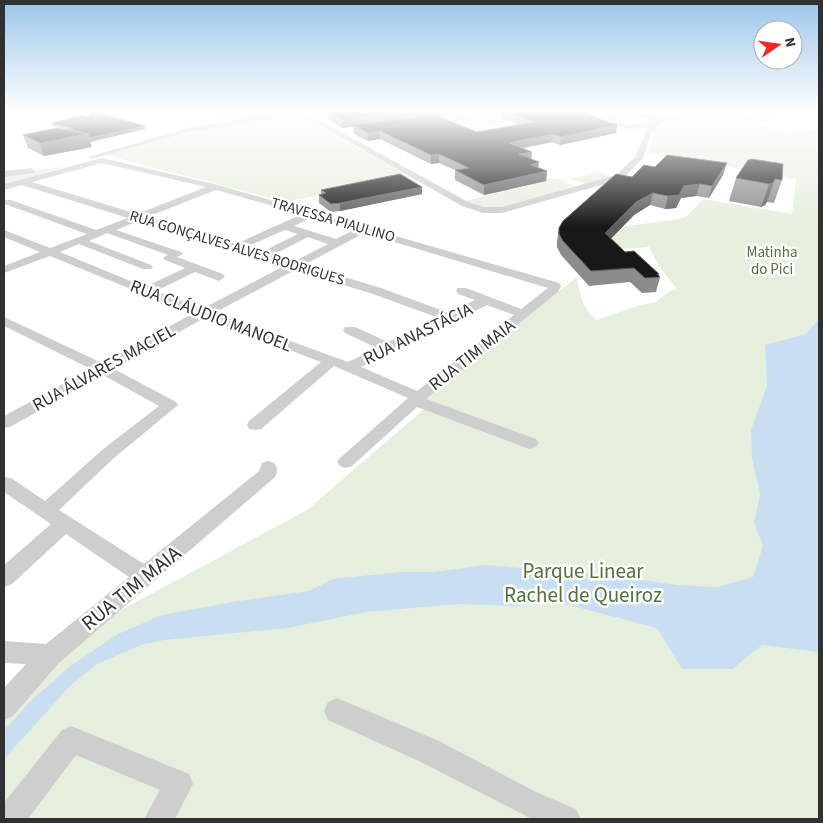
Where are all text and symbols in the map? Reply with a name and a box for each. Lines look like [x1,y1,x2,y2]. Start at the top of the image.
north arrow [753,20,803,70]
text: N [779,36,800,49]
street label: TRAVESSA PIAULINO [269,192,397,248]
street label: RUA GONÇALVES ALVES RODRIGUES [127,205,347,291]
park label: Matinha do Pici [747,242,797,280]
street label: RUA CLÁUDIO MANOEL [127,274,296,358]
street label: RUA ANASTÁCIA [359,297,477,371]
street label: RUA TIM MAIA [424,313,521,397]
street label: RUA ÁLVARES MACIEL [28,318,180,418]
street label: RUA TIM MAIA [75,538,188,638]
park label: Parque Linear Rachel de Queiroz [504,556,662,610]

